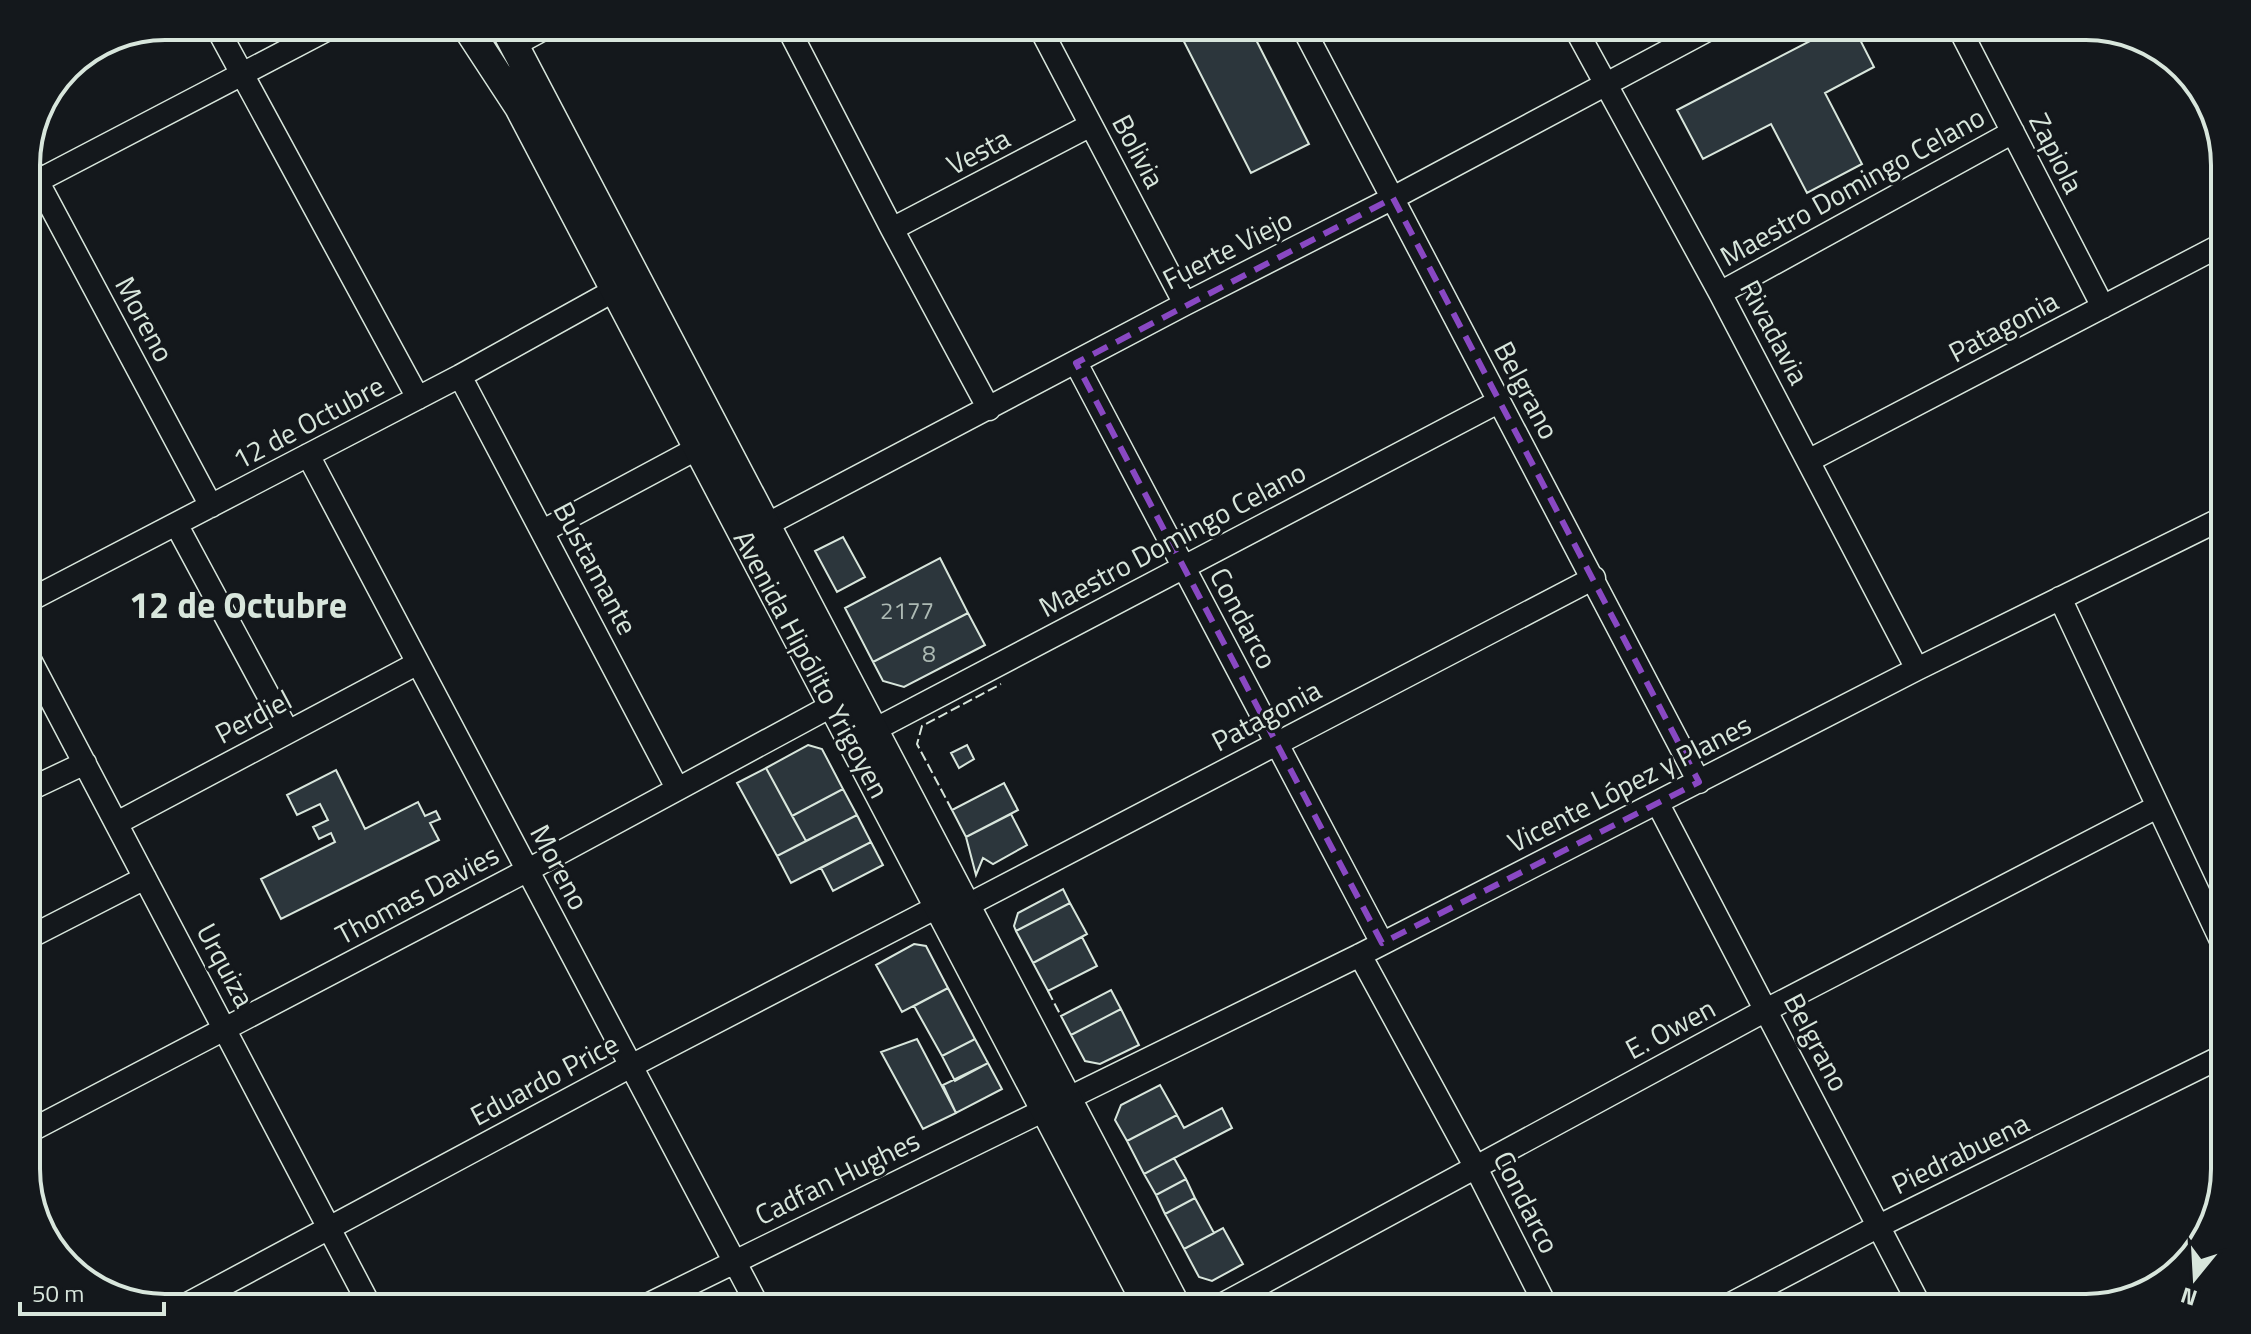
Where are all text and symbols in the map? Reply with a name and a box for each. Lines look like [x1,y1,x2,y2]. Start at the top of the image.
street label: Maestro Domingo Celano [1712,95,1992,277]
street label: Zapiola [2018,105,2096,201]
street label: Bolivia [1102,106,1176,196]
street label: Vesta [939,116,1017,186]
street label: Fuerte Viejo [1155,198,1299,300]
street label: Moreno [105,268,185,370]
street label: Rivadavia [1729,272,1821,392]
street label: Patagonia [1940,279,2066,373]
street label: Belgrano [1483,333,1571,447]
street label: 12 de Octubre [224,364,392,480]
street label: Maestro Domingo Celano [1031,450,1313,628]
street label: Bustamante [543,494,649,642]
street label: Avenida Hipólito Yrigoyen [723,522,901,806]
street label: Condarco [1199,559,1289,677]
district label: 12 de Octubre [129,577,347,632]
house number: 2177 [880,592,934,628]
house number: 8 [922,635,936,671]
street label: Patagonia [1203,668,1329,762]
street label: Perdiel [207,678,299,754]
street label: Vicente López y Planes [1500,703,1758,863]
street label: Moreno [520,816,600,918]
street label: Thomas Davies [327,833,507,955]
street label: Urquiza [186,915,266,1015]
street label: Belgrano [1773,985,1861,1099]
street label: E. Owen [1617,986,1723,1070]
street label: Eduardo Price [462,1022,626,1136]
street label: Piedrabuena [1884,1101,2036,1205]
street label: Cadfan Hughes [747,1118,927,1236]
street label: Condarco [1483,1143,1571,1261]
north arrow [2155,1238,2235,1318]
scale bar [20,1266,164,1316]
text: 50 m [32,1275,84,1311]
text: N [2176,1278,2201,1316]

